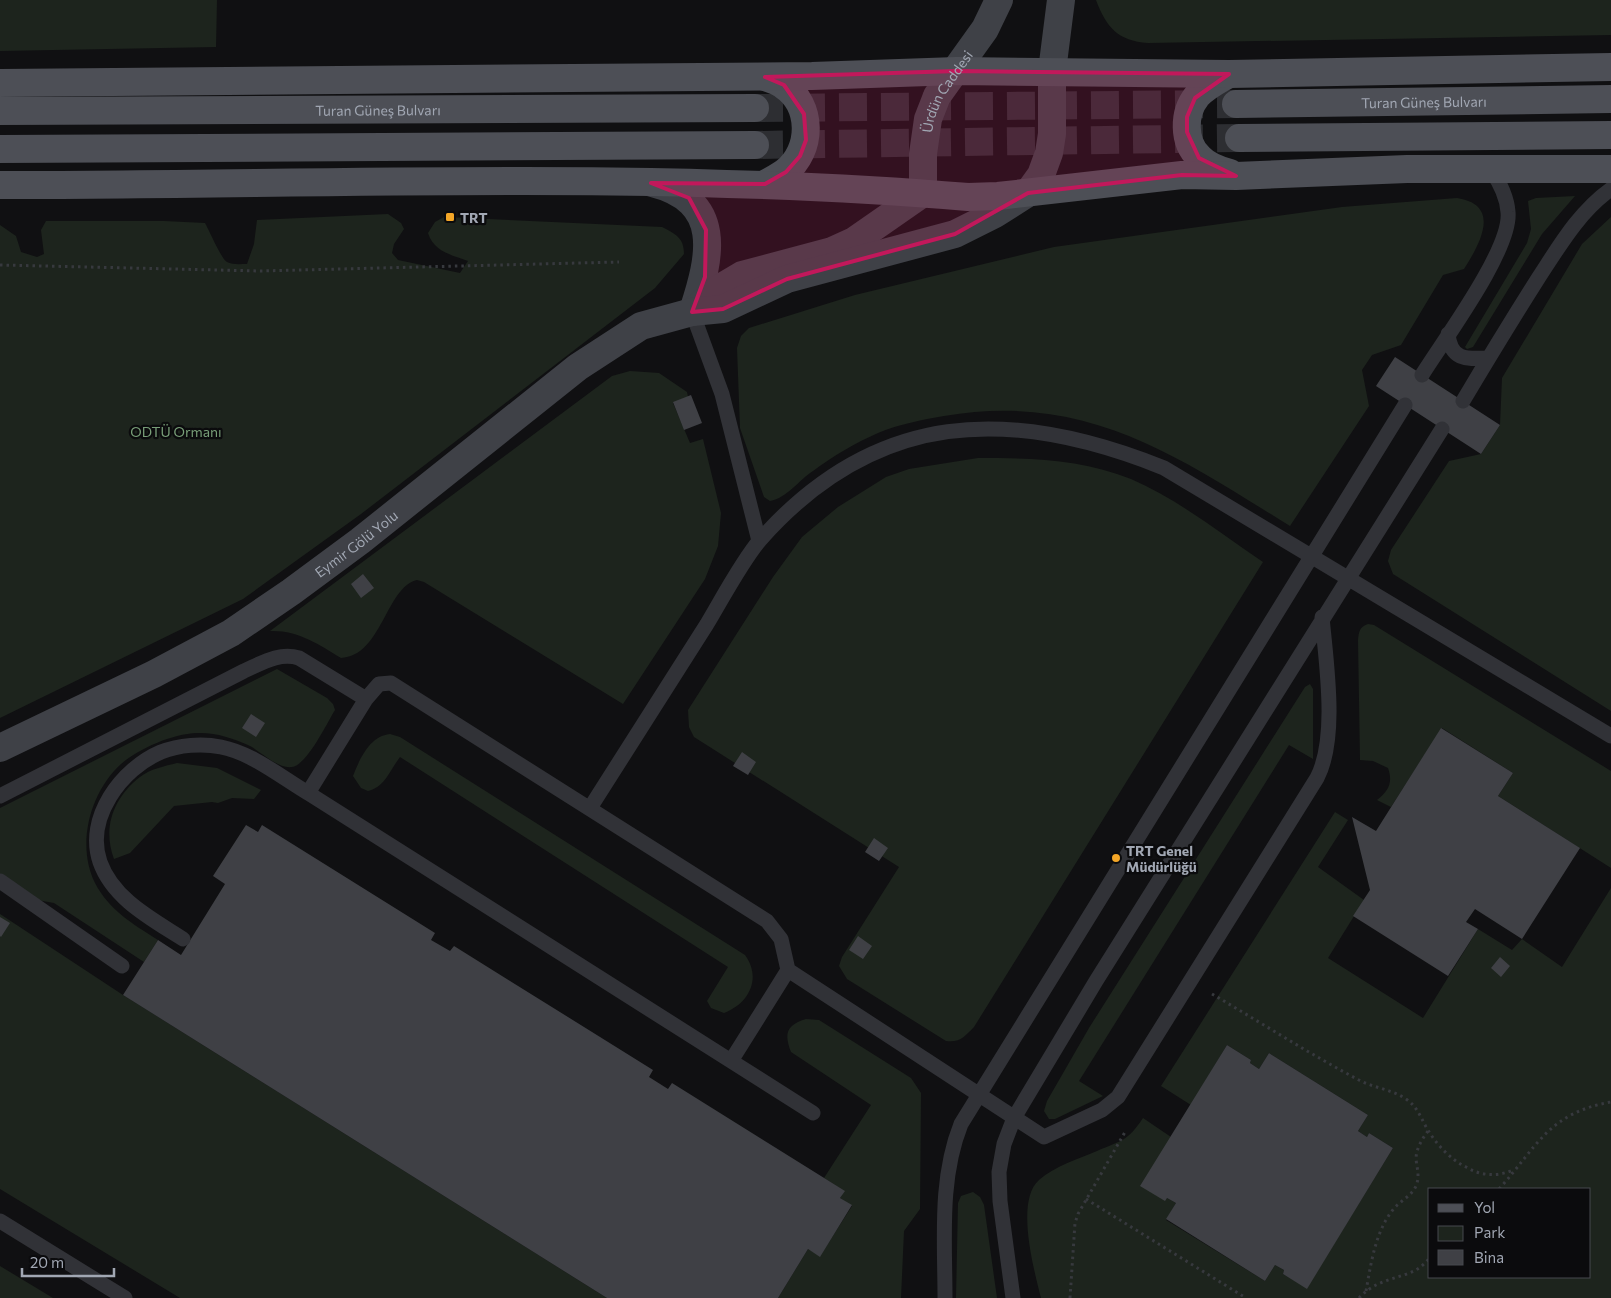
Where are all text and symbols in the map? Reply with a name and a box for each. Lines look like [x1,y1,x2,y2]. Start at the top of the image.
street label: Ürdün Caddesi [918,47,976,134]
street label: Turan Güneş Bulvarı [1361,92,1487,111]
street label: Turan Güneş Bulvarı [315,101,441,118]
place label: TRT [460,209,487,226]
marker: TRT [444,211,456,223]
park label: ODTÜ Ormanı [130,423,222,440]
street label: Eymir Gölü Yolu [311,506,401,580]
place label: TRT Genel Müdürlüğü [1126,842,1197,875]
marker: TRT Genel Müdürlüğü [1110,852,1122,864]
legend [1428,1188,1591,1278]
text: Yol [1474,1198,1495,1216]
text: Park [1474,1223,1505,1241]
scale bar [22,1246,115,1278]
text: Bina [1474,1248,1504,1266]
text: 20 m [30,1253,64,1271]

